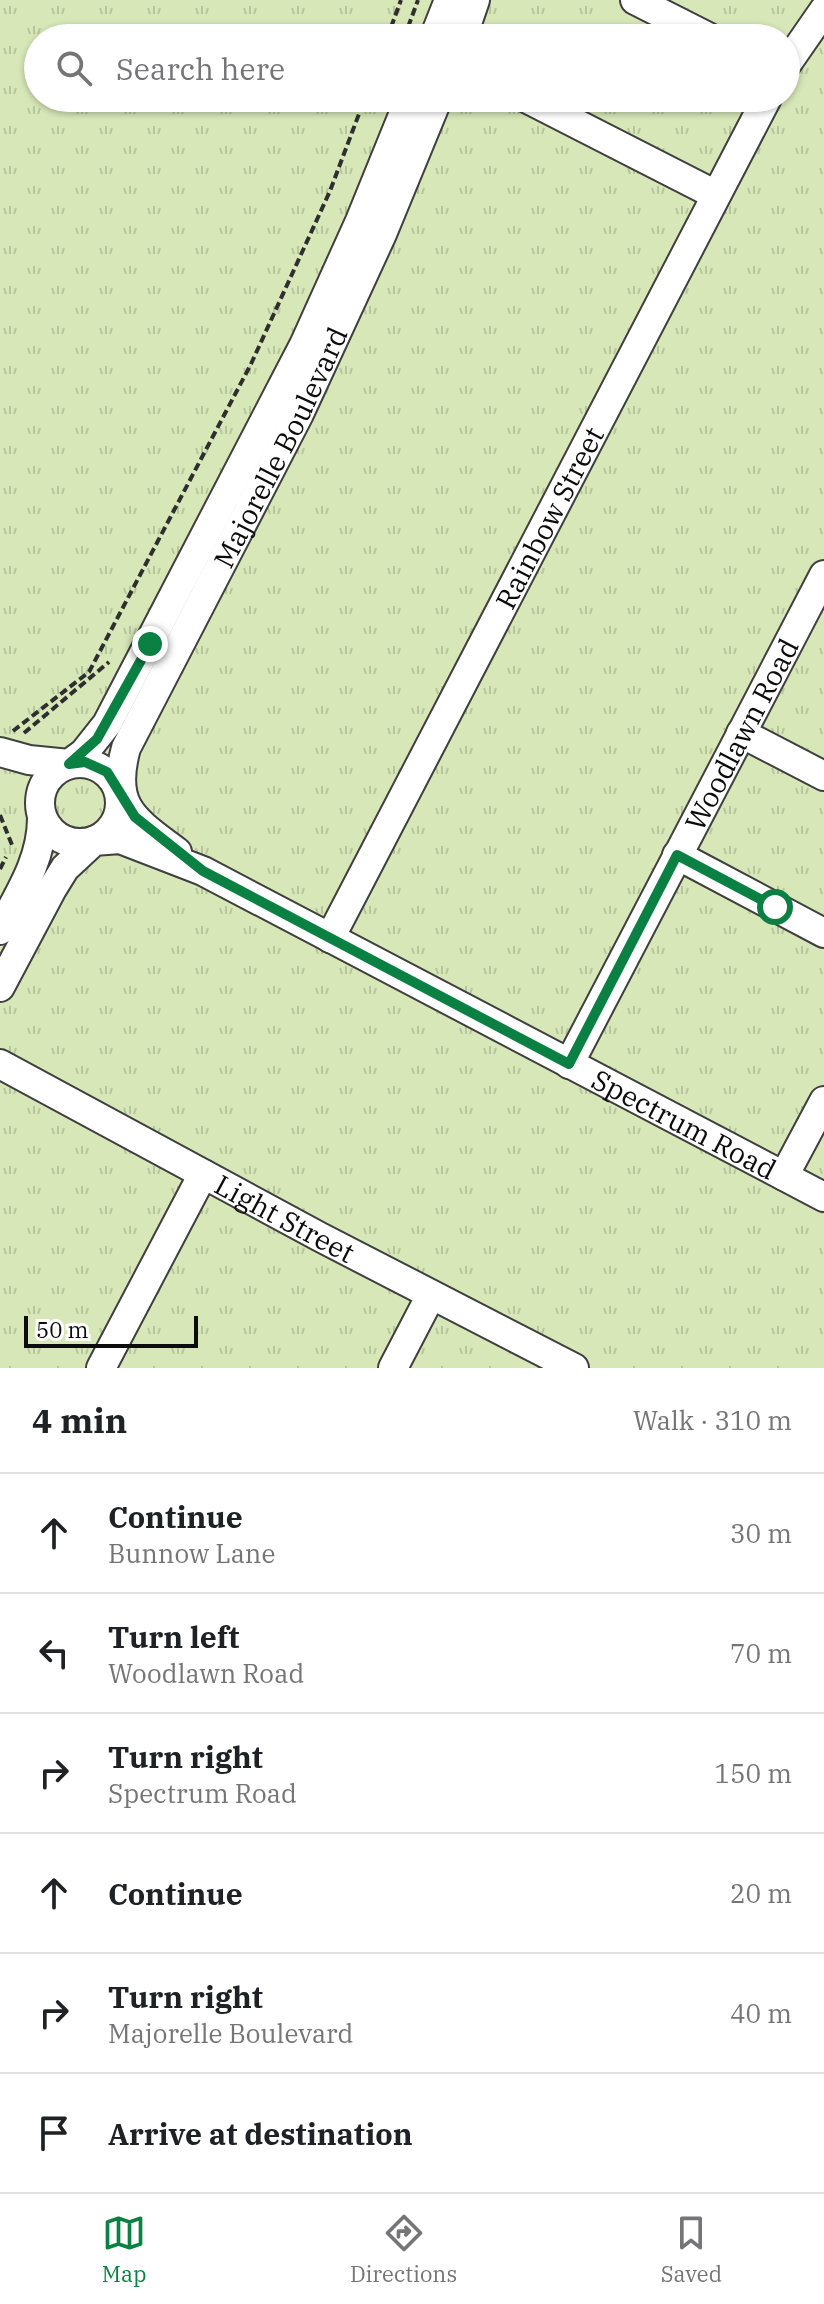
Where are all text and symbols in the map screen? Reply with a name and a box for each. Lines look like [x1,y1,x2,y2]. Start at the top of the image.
search box [24,24,800,112]
icon: search [52,46,96,90]
text: Search here [116,49,285,88]
street label: Majorelle Boulevard [204,321,355,574]
street label: Rainbow Street [486,420,611,615]
route end [132,626,168,662]
street label: Woodlawn Road [676,632,806,836]
route start [757,889,793,925]
street label: Spectrum Road [586,1060,783,1187]
street label: Light Street [209,1165,361,1270]
scale bar [24,1312,198,1348]
text: 50 m [36,1315,88,1344]
text: 4 min [32,1398,127,1442]
text: Walk · 310 m [633,1403,792,1437]
text: Continue [108,1497,243,1536]
icon: ahead [32,1511,76,1555]
text: 30 m [730,1516,792,1550]
text: Bunnow Lane [108,1536,275,1570]
text: Turn left [108,1617,240,1656]
icon: left [32,1631,76,1675]
text: 70 m [730,1636,792,1670]
text: Woodlawn Road [108,1656,304,1690]
text: Turn right [108,1737,263,1776]
icon: right [32,1751,76,1795]
text: 150 m [714,1756,792,1790]
text: Spectrum Road [108,1776,297,1810]
icon: ahead [32,1871,76,1915]
text: Continue [108,1874,243,1913]
text: 20 m [730,1876,792,1910]
text: Turn right [108,1977,263,2016]
icon: right [32,1991,76,2035]
text: 40 m [730,1996,792,2030]
text: Majorelle Boulevard [108,2016,353,2050]
icon: arrive [32,2111,76,2155]
text: Arrive at destination [108,2114,413,2153]
tab: Map [102,2211,146,2288]
tab: Directions [350,2211,457,2288]
tab: Saved [661,2211,722,2288]

